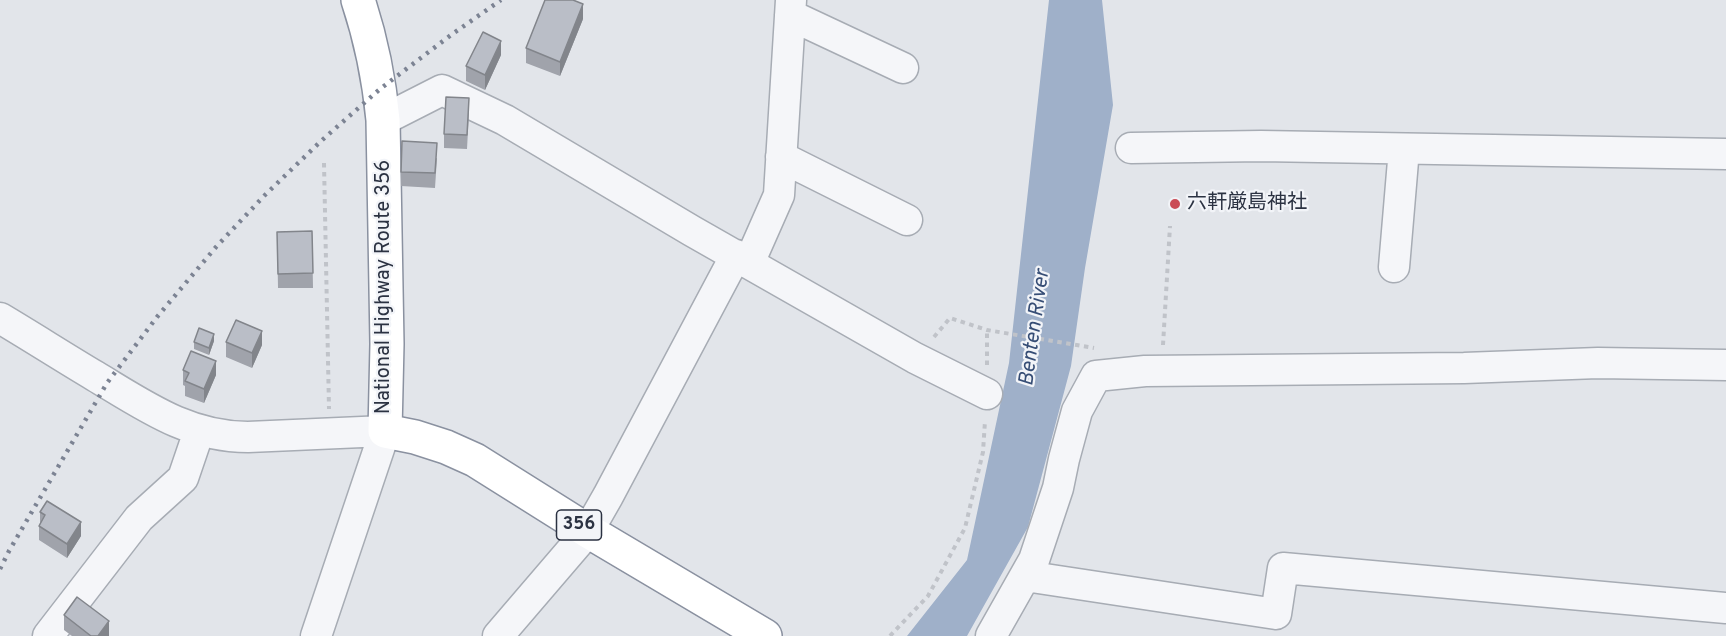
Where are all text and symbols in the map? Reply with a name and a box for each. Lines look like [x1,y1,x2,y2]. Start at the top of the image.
street label: National Highway Route 356 [373,160,397,414]
place label: 六軒厳島神社 [1187,192,1307,216]
marker: 六軒厳島神社 [1168,197,1182,211]
water label: Benten River [1015,268,1057,388]
road number: 356 [556,510,602,540]

